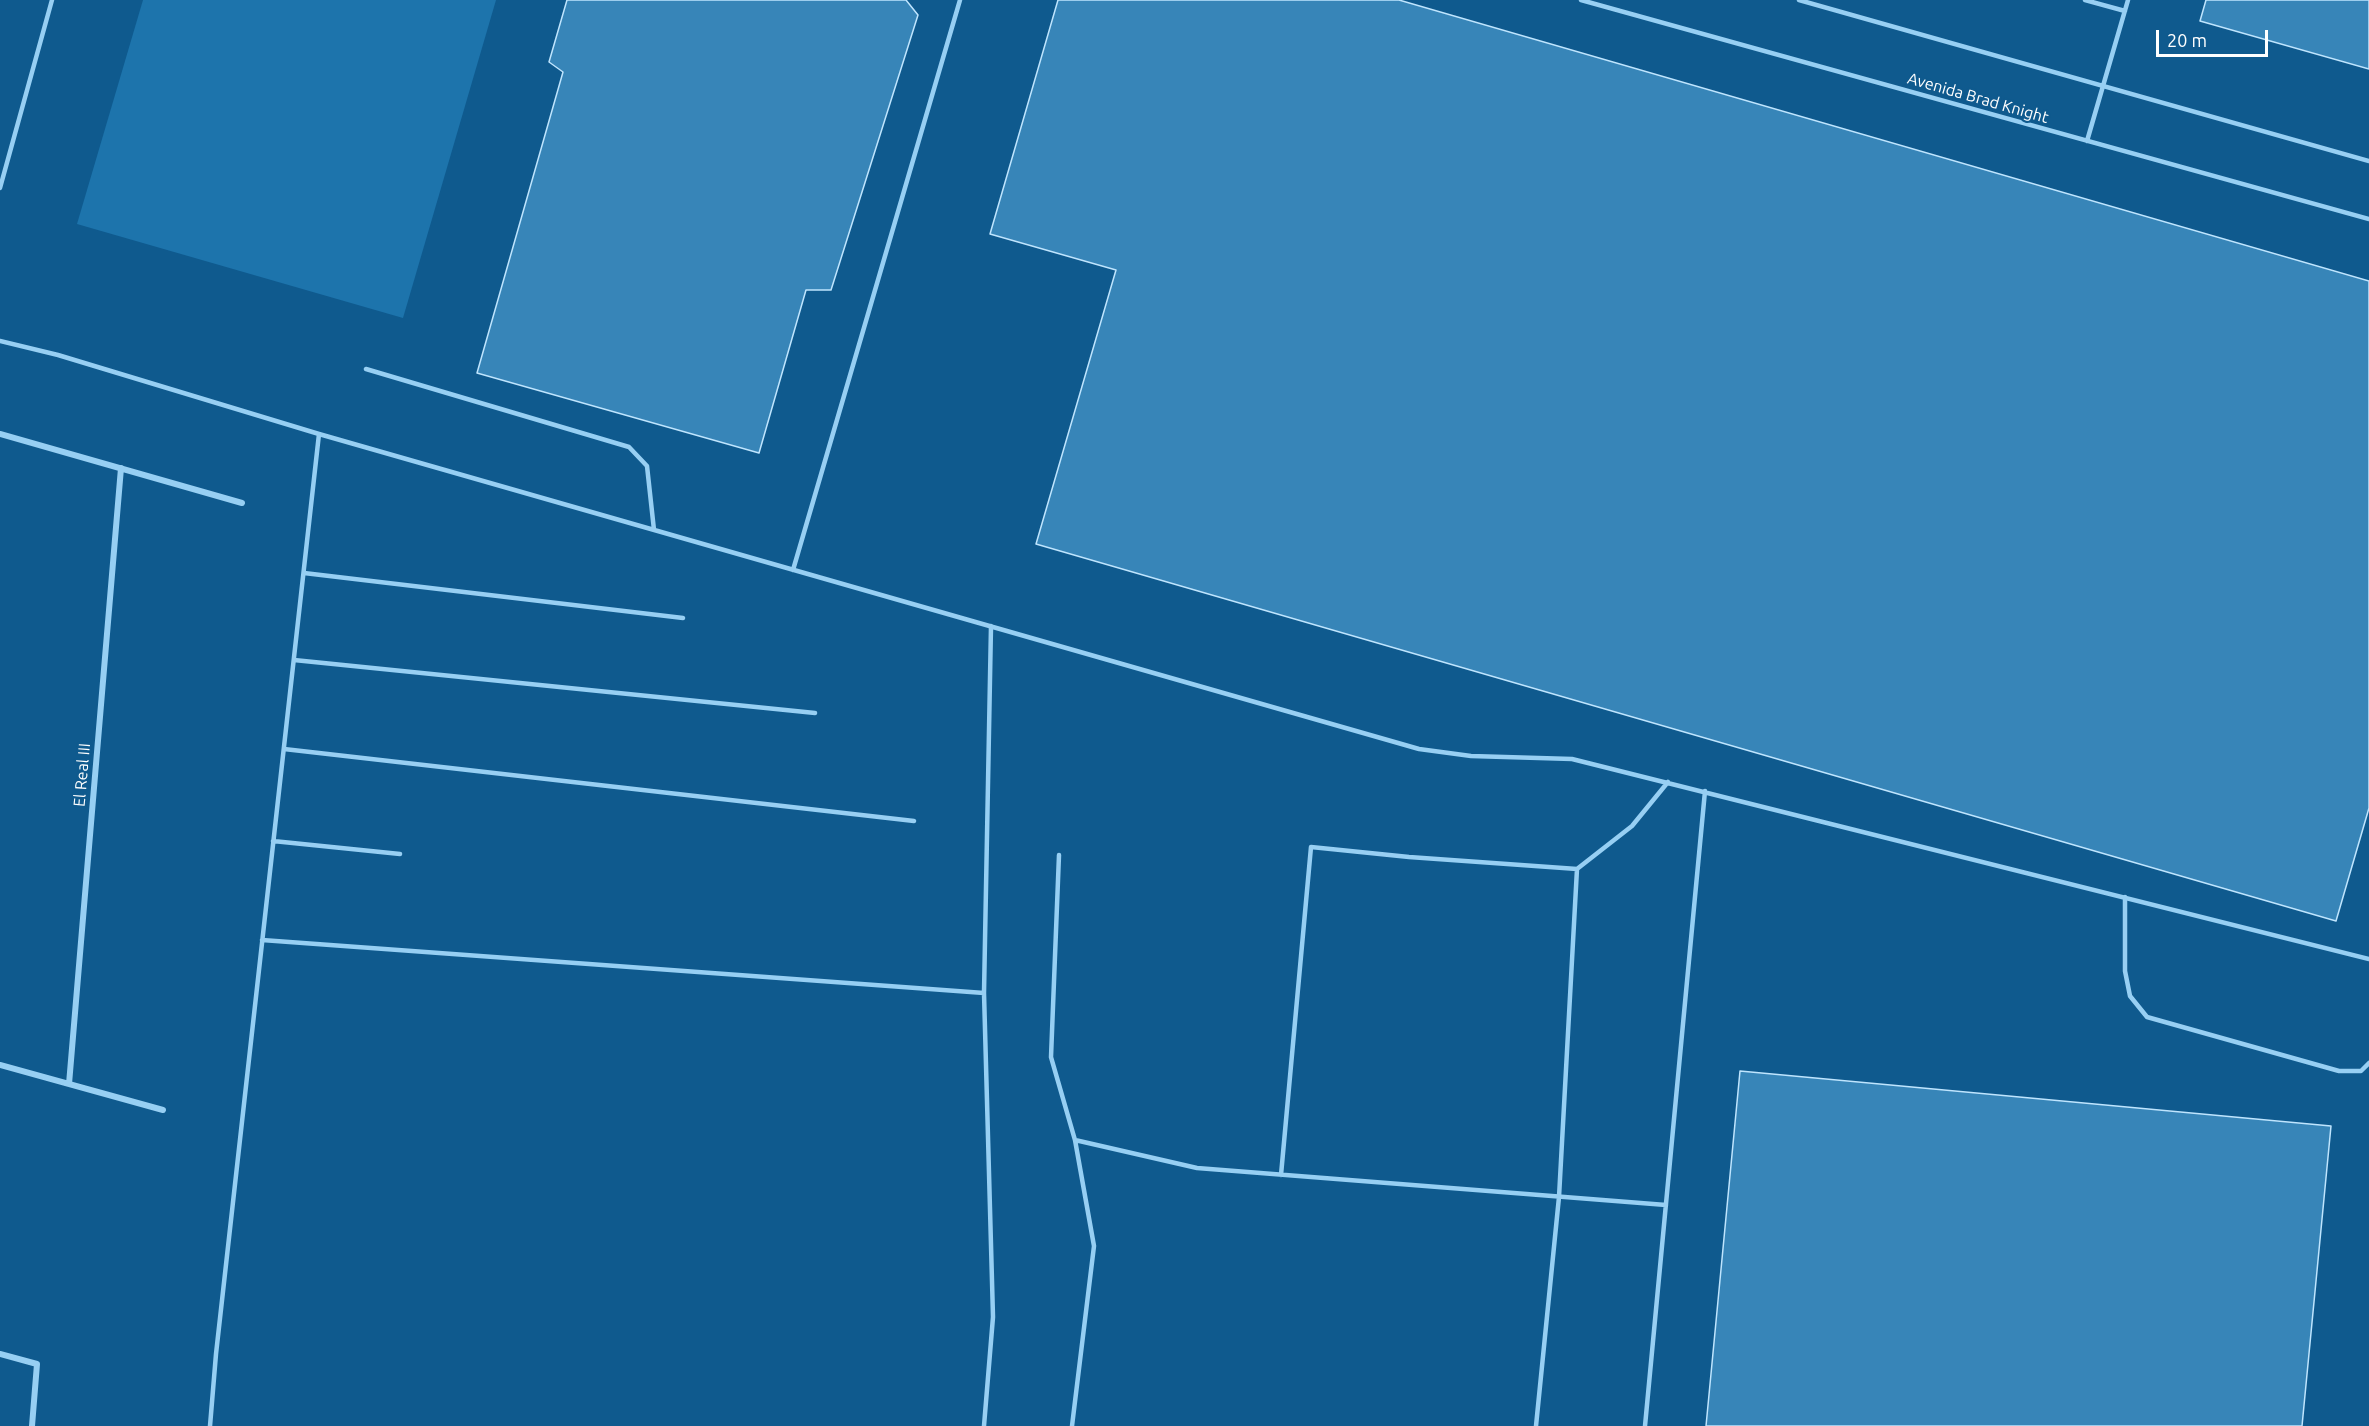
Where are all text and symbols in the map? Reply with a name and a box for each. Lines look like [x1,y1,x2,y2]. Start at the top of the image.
scale bar [2159,18,2272,56]
text: 20 m [2167,30,2207,50]
street label: Avenida Brad Knight [1905,69,2051,127]
street label: El Real III [70,742,94,808]

